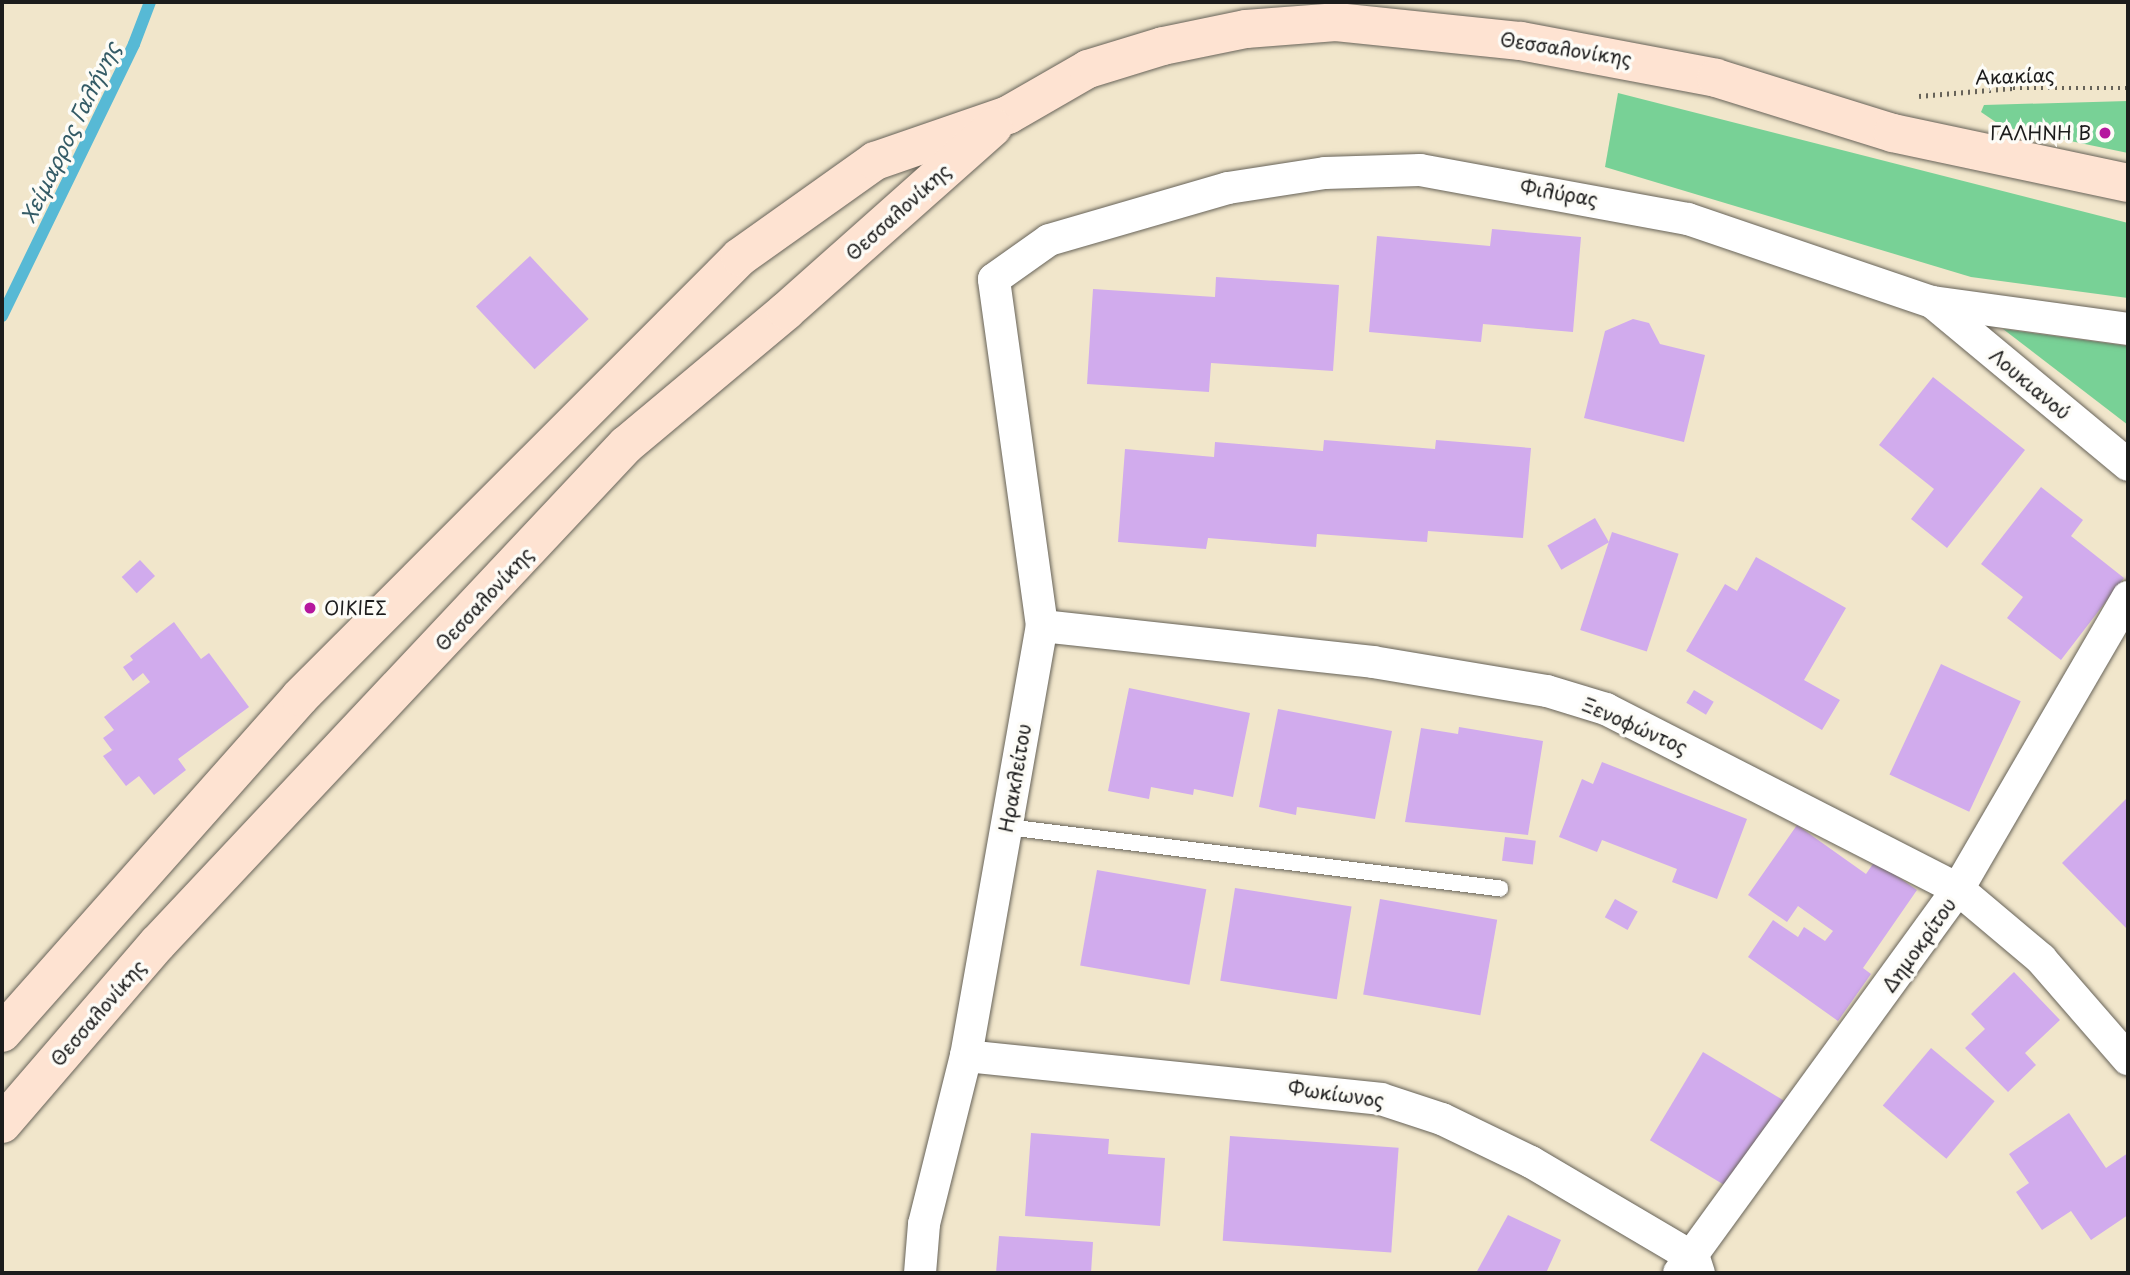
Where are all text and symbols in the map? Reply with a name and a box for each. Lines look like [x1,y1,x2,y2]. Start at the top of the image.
street label: Θεσσαλονίκης [1498,27,1634,71]
water label: Χείμαρρος Γαλήνης [14,37,124,227]
street label: Ακακίας [1975,63,2055,89]
place label: ΓΑΛΗΝΗ Β [1990,122,2091,144]
marker: ΓΑΛΗΝΗ Β [2097,125,2113,141]
street label: Θεσσαλονίκης [841,159,955,265]
street label: Φιλύρας [1518,175,1600,211]
street label: Λουκιανού [1985,344,2075,424]
street label: Θεσσαλονίκης [430,543,538,655]
place label: ΟΙΚΙΕΣ [324,597,387,619]
marker: ΟΙΚΙΕΣ [302,600,318,616]
street label: Ξενοφώντος [1579,693,1691,759]
street label: Ηρακλείτου [994,722,1036,834]
street label: Δημοκρίτου [1877,894,1961,996]
street label: Θεσσαλονίκης [46,955,150,1071]
street label: Φωκίωνος [1287,1076,1385,1112]

